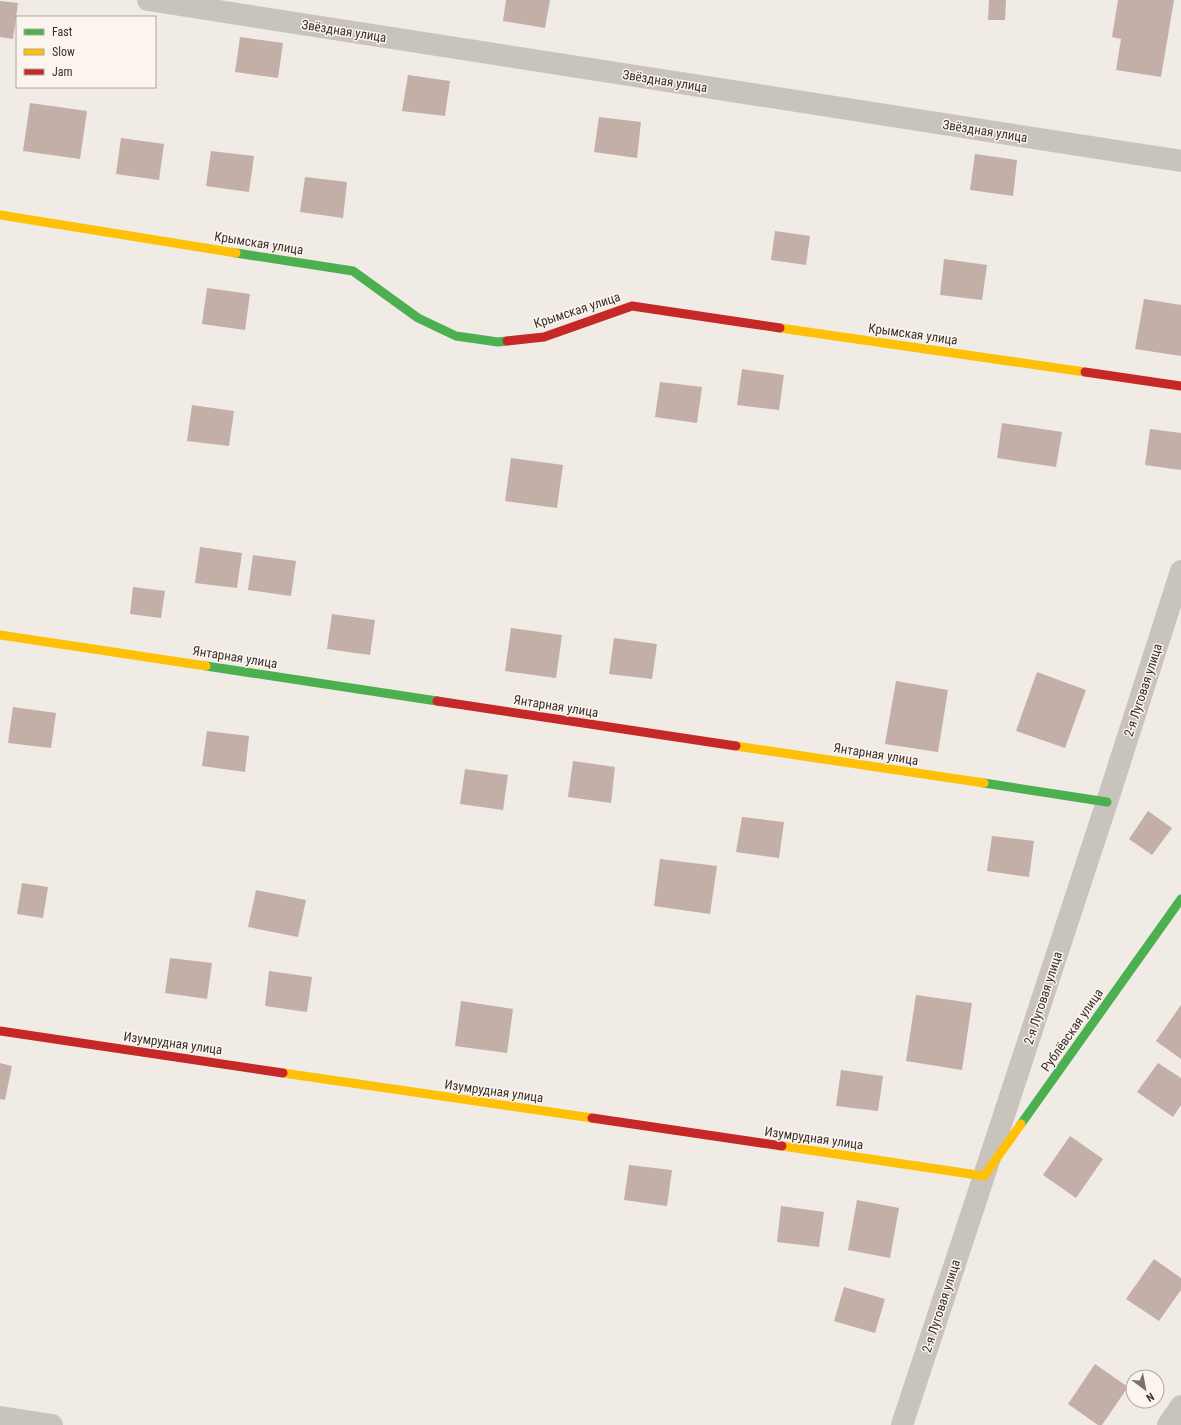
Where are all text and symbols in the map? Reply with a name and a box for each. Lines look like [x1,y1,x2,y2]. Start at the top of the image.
legend [16,16,156,88]
street label: Звёздная улица [301,17,387,45]
text: Fast [52,25,73,39]
text: Slow [52,45,75,59]
text: Jam [52,65,73,79]
street label: Звёздная улица [622,67,708,95]
street label: Звёздная улица [942,117,1028,145]
street label: Крымская улица [213,229,305,257]
street label: Крымская улица [532,289,622,331]
street label: Крымская улица [867,320,959,348]
street label: 2-я Луговая улица [1121,642,1165,738]
street label: Янтарная улица [192,643,278,671]
street label: Янтарная улица [513,692,599,720]
street label: Янтарная улица [833,740,919,768]
street label: 2-я Луговая улица [1021,950,1065,1046]
street label: Рублёвская улица [1038,986,1106,1074]
street label: Изумрудная улица [123,1029,223,1057]
street label: Изумрудная улица [444,1077,544,1105]
street label: Изумрудная улица [764,1124,864,1152]
street label: 2-я Луговая улица [919,1258,963,1354]
north arrow [1125,1369,1165,1409]
text: N [1144,1390,1156,1404]

